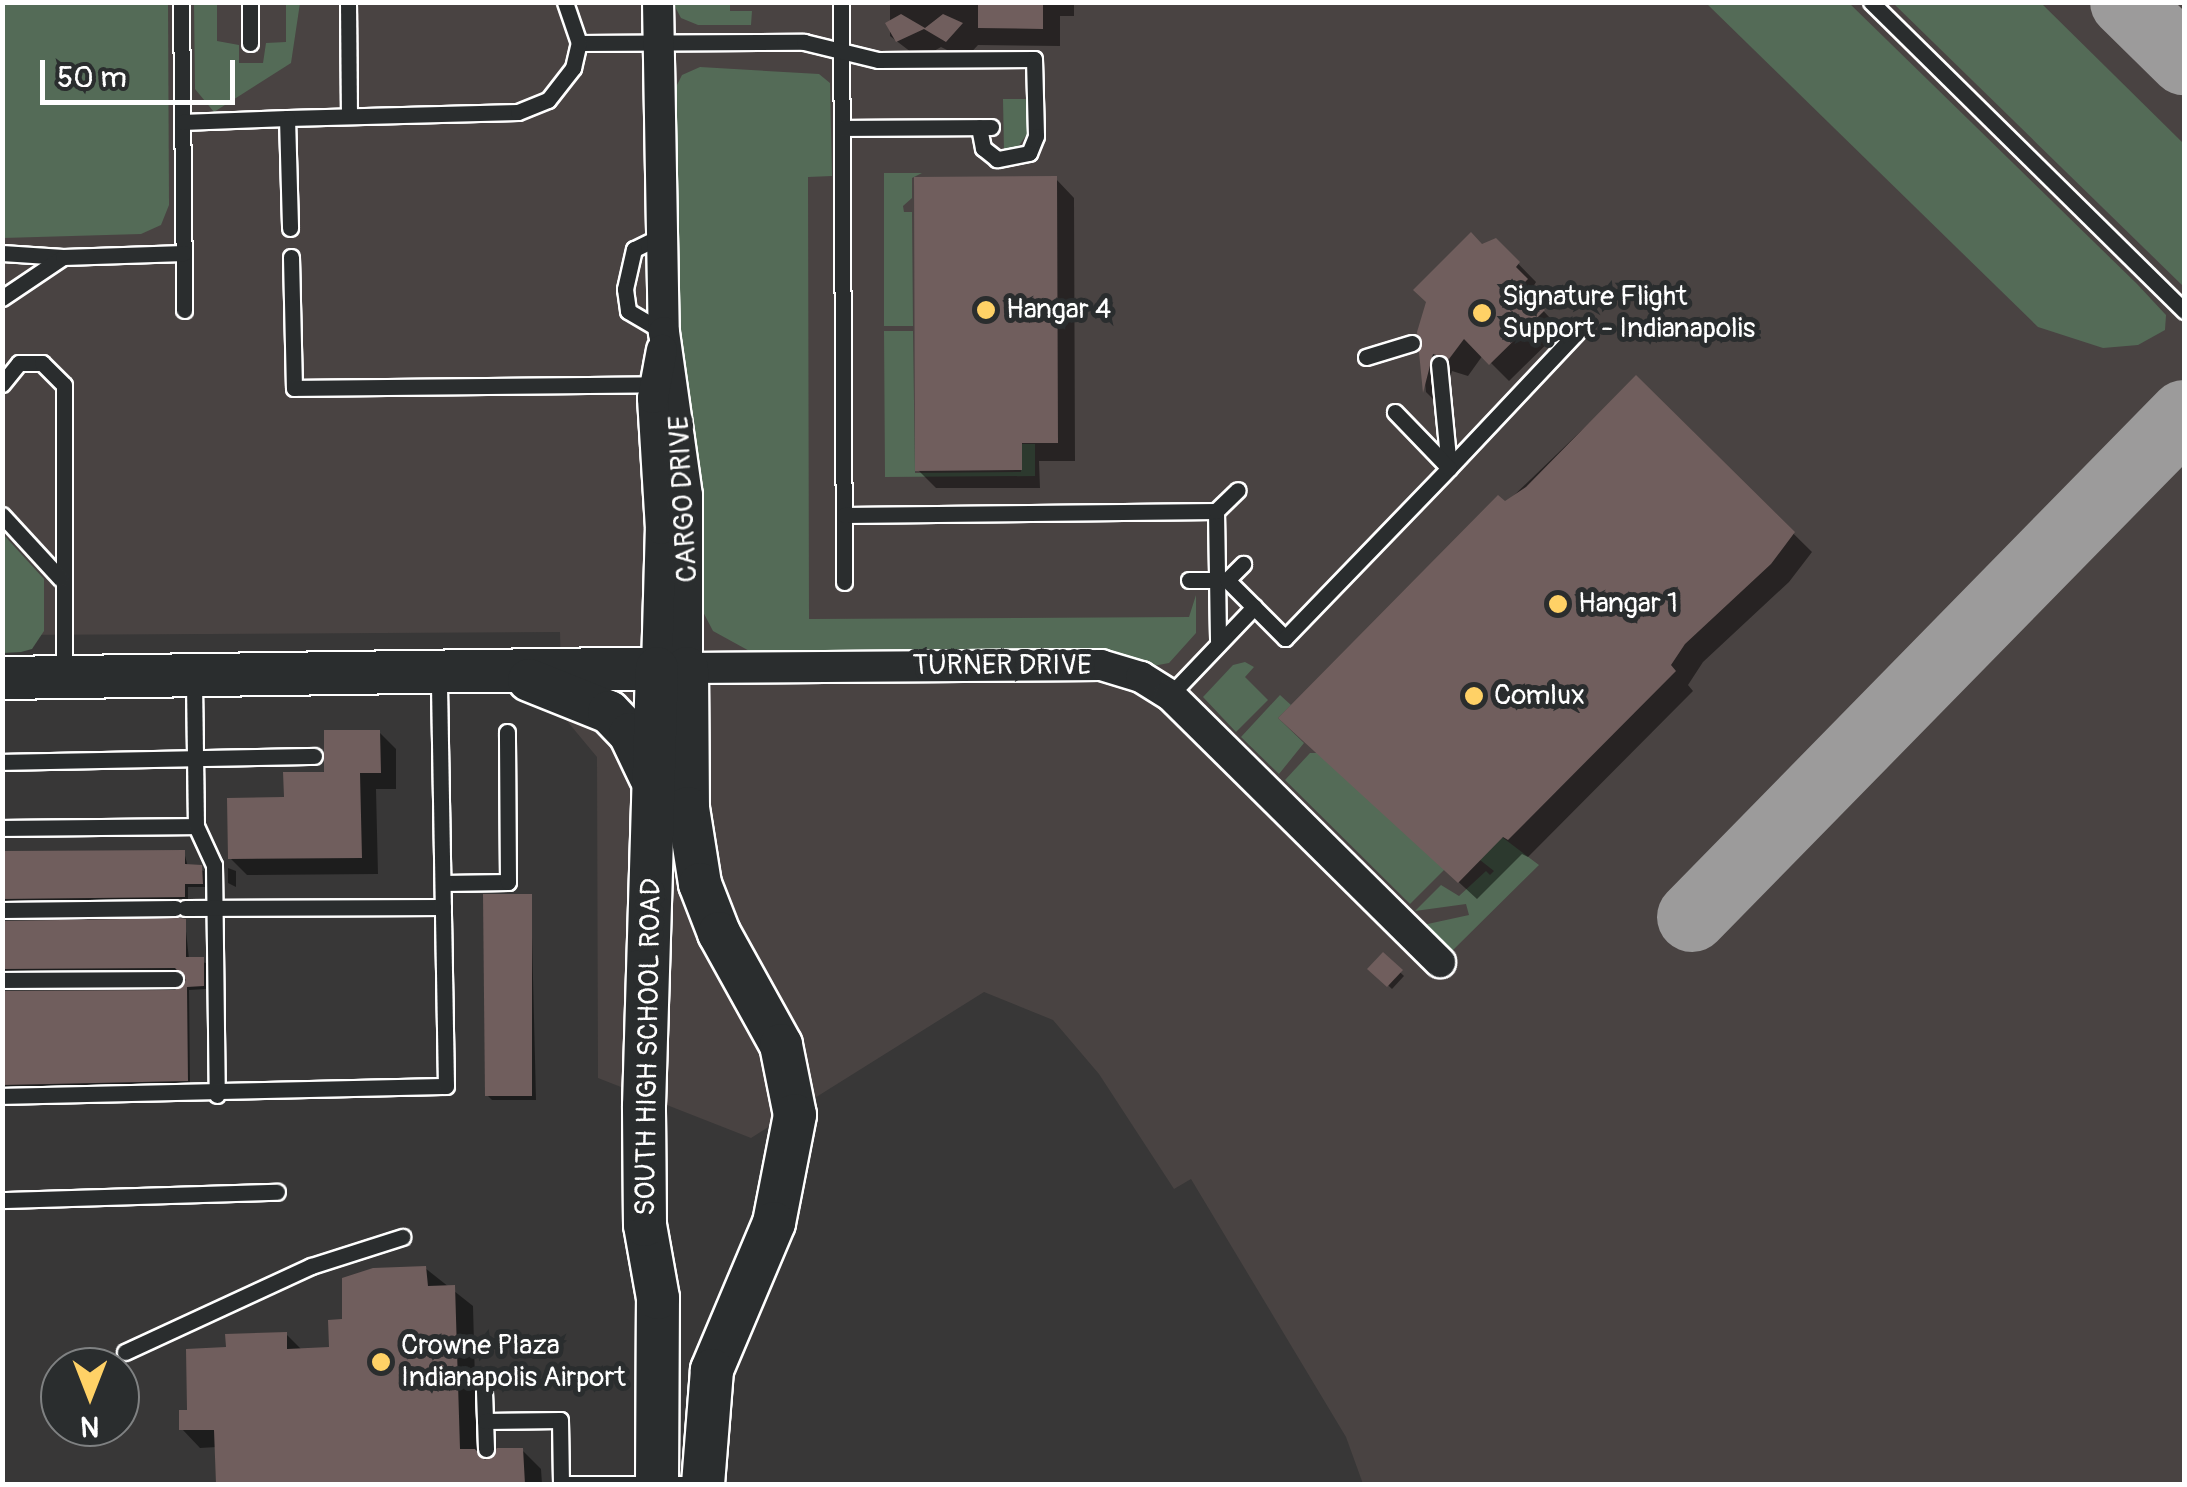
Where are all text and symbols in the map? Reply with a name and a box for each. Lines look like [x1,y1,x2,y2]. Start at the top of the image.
scale bar [45,40,240,102]
text: 50 m [57,59,127,96]
place label: Signature Flight Support - Indianapolis [1502,280,1755,346]
place label: Hangar 4 [1006,293,1111,327]
marker: Hangar 4 [975,299,997,321]
marker: Signature Flight Support - Indianapolis [1471,302,1493,324]
street label: CARGO DRIVE [663,415,705,583]
place label: Hangar 1 [1578,587,1678,621]
marker: Hangar 1 [1547,593,1569,615]
street label: TURNER DRIVE [912,649,1092,683]
place label: Comlux [1494,679,1585,713]
marker: Comlux [1463,685,1485,707]
street label: SOUTH HIGH SCHOOL ROAD [629,878,669,1216]
place label: Crowne Plaza Indianapolis Airport [401,1329,626,1395]
north arrow [40,1347,140,1447]
marker: Crowne Plaza Indianapolis Airport [370,1351,392,1373]
text: N [81,1408,99,1443]

